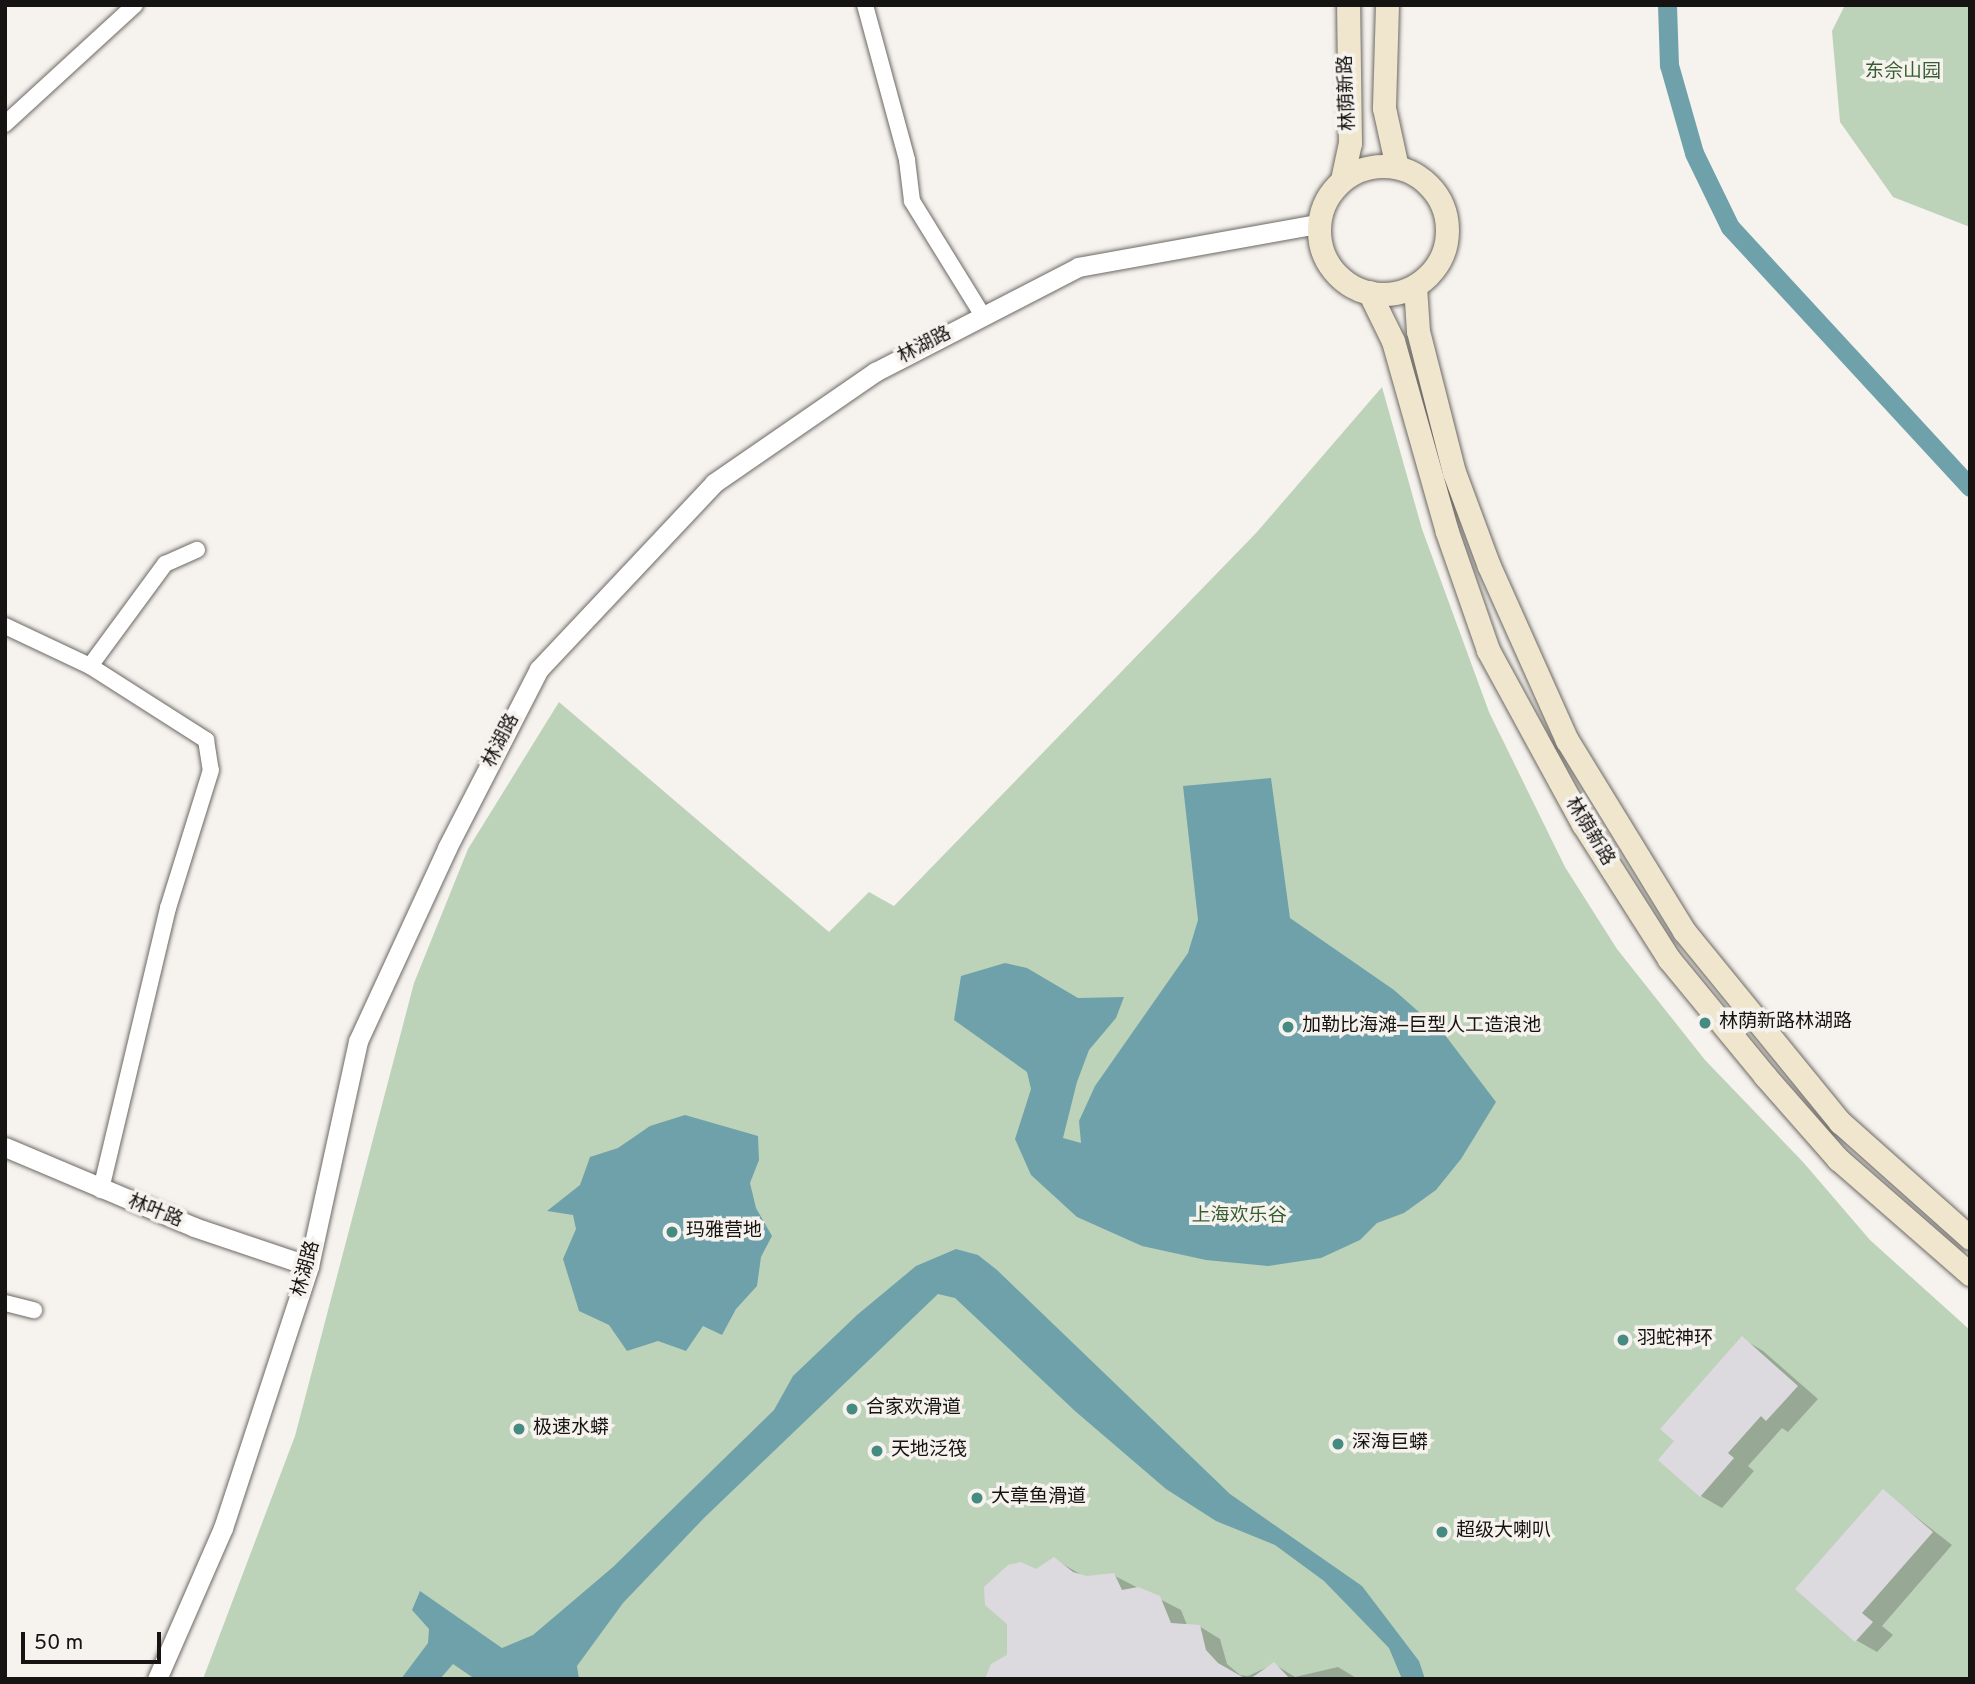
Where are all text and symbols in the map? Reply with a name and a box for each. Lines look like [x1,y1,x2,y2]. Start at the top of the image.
street label: 林荫新路 [1335,55,1361,131]
park label: 东佘山园 [1865,62,1941,84]
street label: 林湖路 [894,323,956,369]
street label: 林湖路 [479,710,525,772]
street label: 林荫新路 [1560,794,1618,870]
place label: 林荫新路林湖路 [1719,1012,1852,1034]
marker: 林荫新路林湖路 [1697,1015,1713,1031]
place label: 加勒比海滩—巨型人工造浪池 [1302,1016,1541,1038]
marker: 加勒比海滩—巨型人工造浪池 [1280,1019,1296,1035]
street label: 林叶路 [124,1191,186,1233]
park label: 上海欢乐谷 [1192,1206,1286,1228]
place label: 玛雅营地 [686,1221,762,1243]
marker: 玛雅营地 [664,1224,680,1240]
street label: 林湖路 [289,1239,325,1299]
place label: 羽蛇神环 [1637,1329,1713,1351]
marker: 羽蛇神环 [1615,1332,1631,1348]
place label: 合家欢滑道 [866,1398,961,1420]
marker: 合家欢滑道 [844,1401,860,1417]
place label: 极速水蟒 [533,1418,609,1440]
marker: 极速水蟒 [511,1421,527,1437]
place label: 深海巨蟒 [1352,1433,1428,1455]
marker: 深海巨蟒 [1330,1436,1346,1452]
place label: 天地泛筏 [891,1440,967,1462]
marker: 天地泛筏 [869,1443,885,1459]
place label: 大章鱼滑道 [991,1487,1086,1509]
marker: 大章鱼滑道 [969,1490,985,1506]
place label: 超级大喇叭 [1456,1521,1551,1543]
marker: 超级大喇叭 [1434,1524,1450,1540]
scale bar [24,1618,164,1662]
text: 50 m [34,1630,83,1657]

